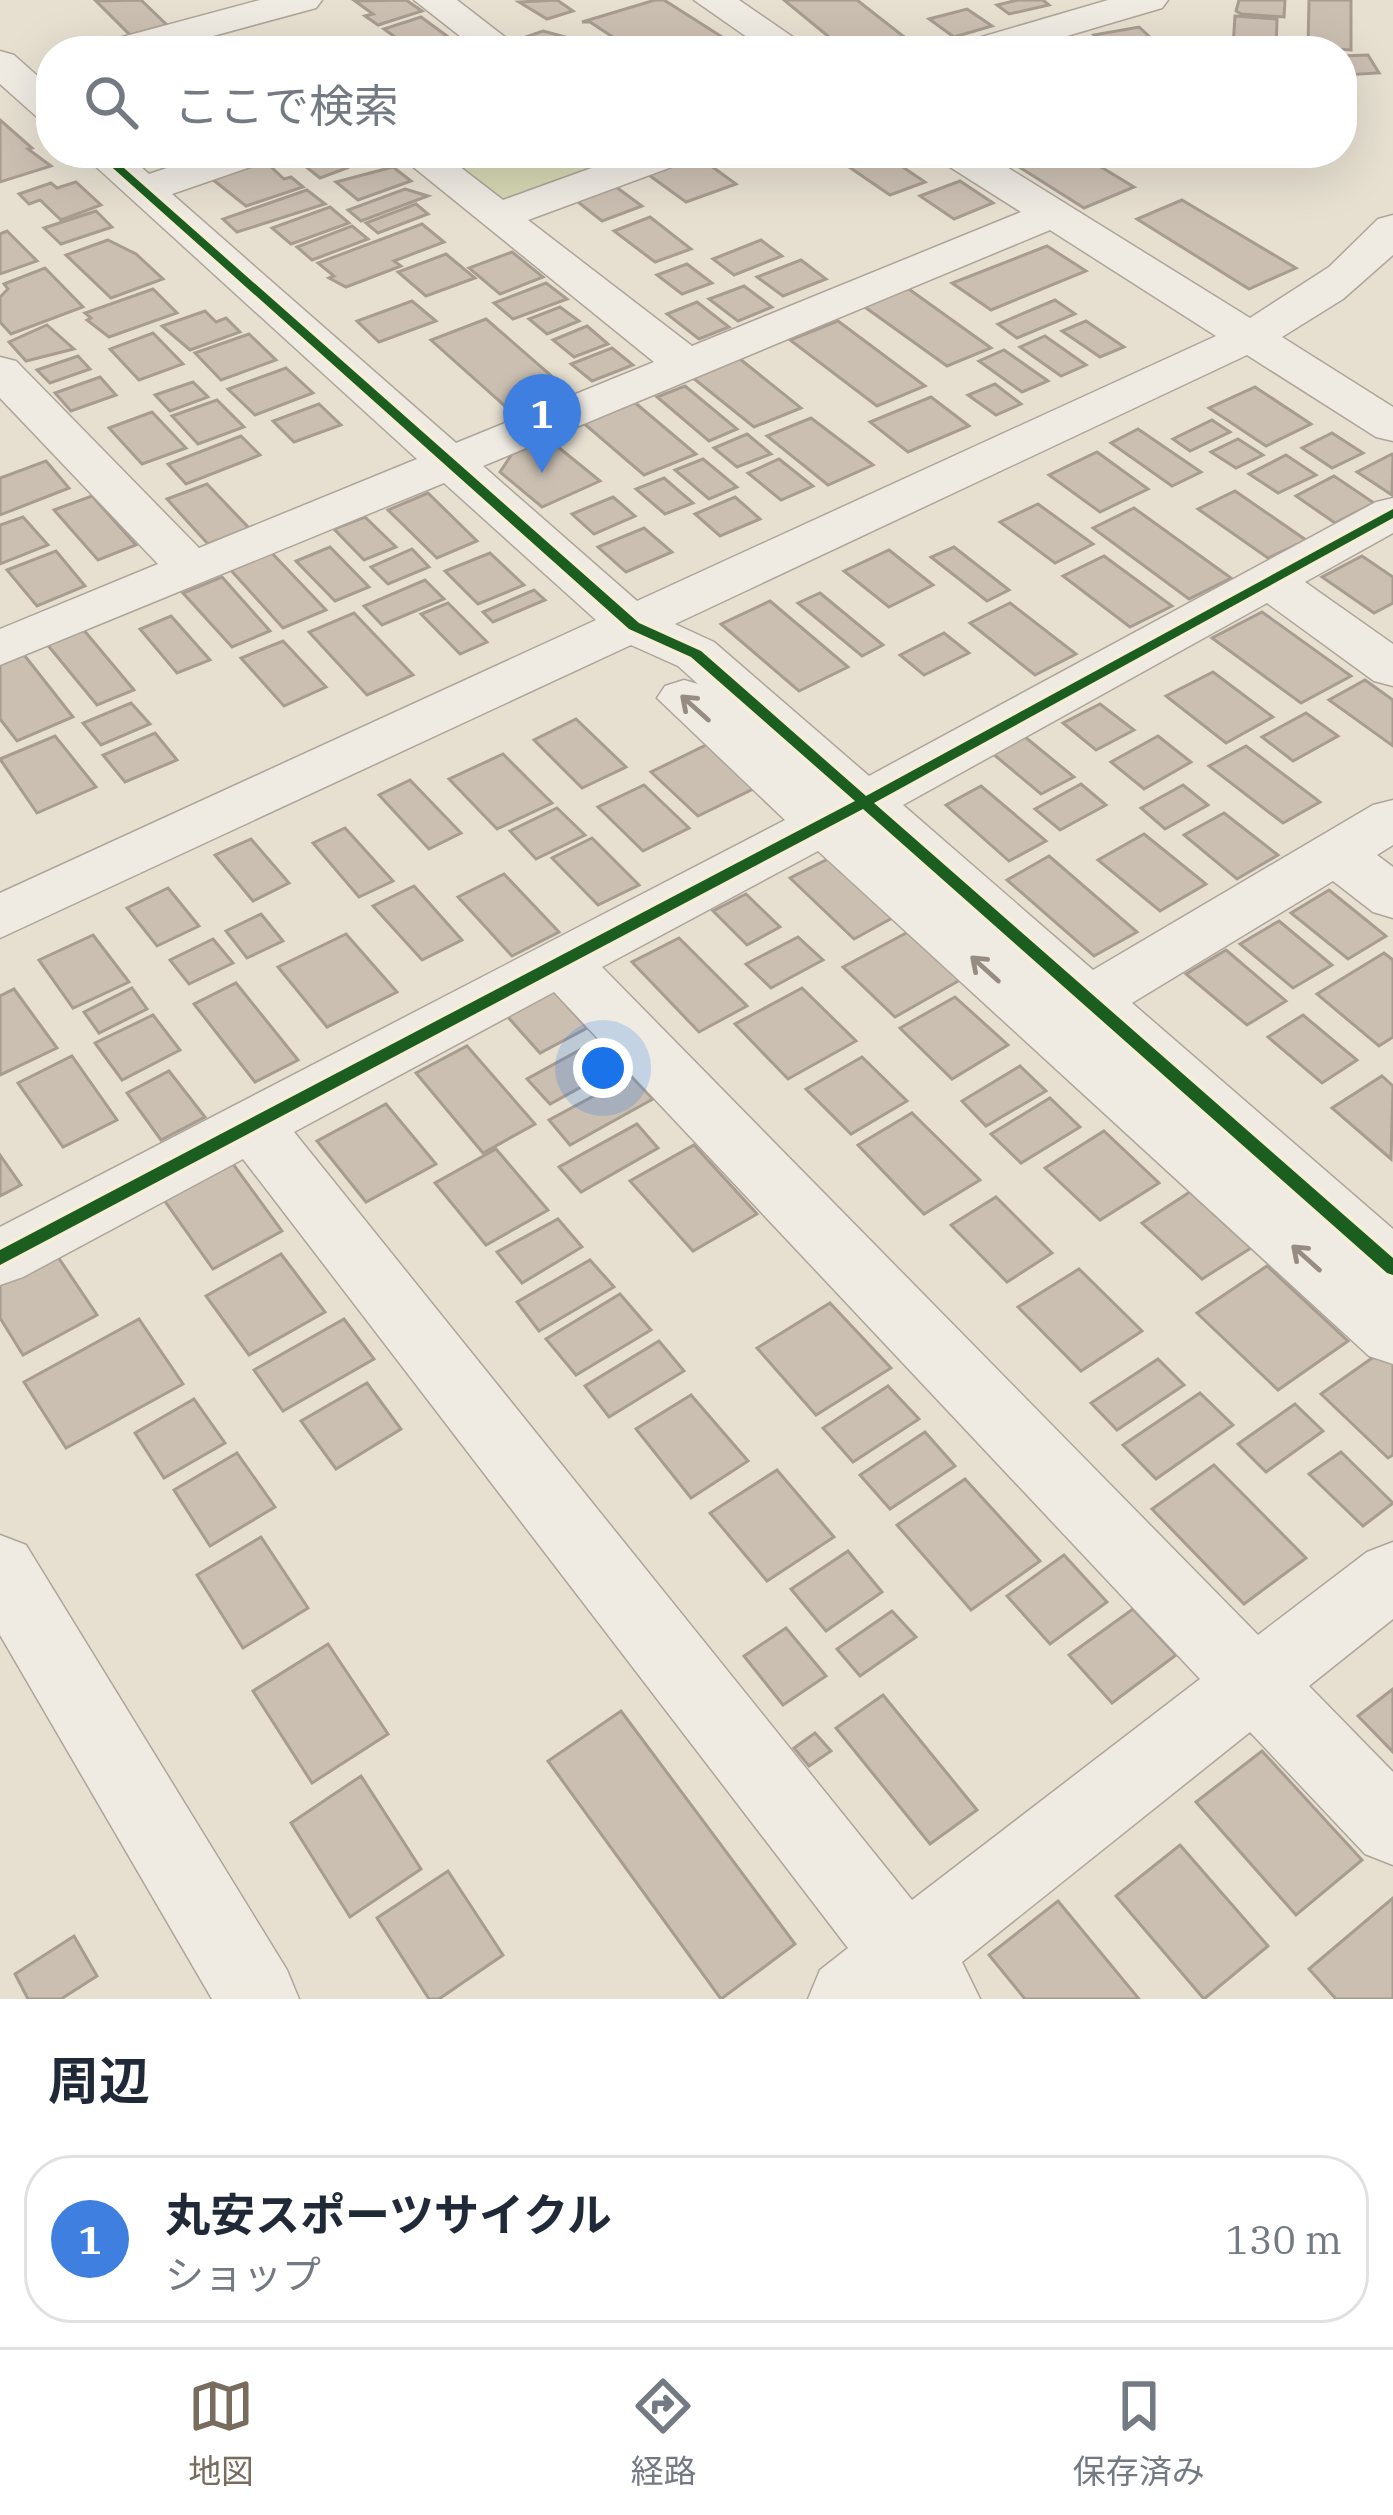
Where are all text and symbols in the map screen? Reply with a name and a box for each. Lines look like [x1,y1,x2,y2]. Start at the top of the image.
search box [36,36,1357,168]
icon: search [78,69,144,135]
text: ここで検索 [174,76,399,134]
pin: 1 [503,374,581,473]
one-way arrow [680,695,710,722]
one-way arrow [970,956,1000,983]
your location [573,1038,633,1098]
one-way arrow [1291,1244,1322,1272]
text: 周辺 [48,2047,150,2113]
text: 丸安スポーツサイクル [165,2185,612,2243]
text: 1 [78,2214,102,2265]
text: 130 m [1226,2214,1342,2265]
text: ショップ [165,2249,321,2300]
tab: 地図 [188,2373,254,2493]
tab: 経路 [630,2373,696,2493]
tab: 保存済み [1073,2373,1205,2493]

